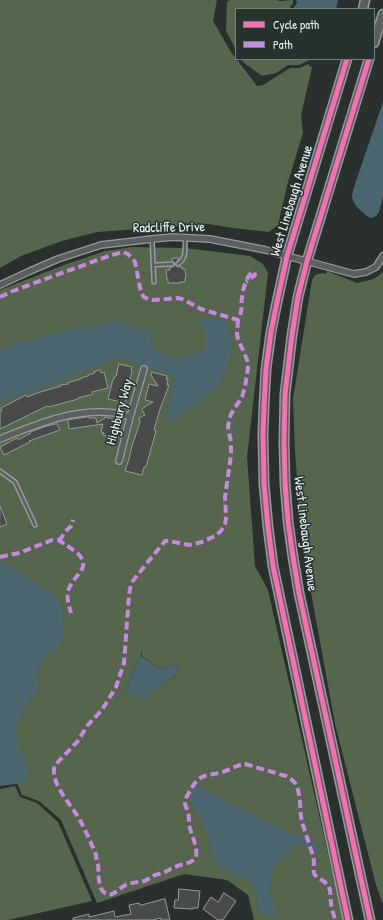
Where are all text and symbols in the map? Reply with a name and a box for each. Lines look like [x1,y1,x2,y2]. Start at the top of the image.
legend [235,8,375,60]
text: Cycle path [273,16,319,33]
text: Path [273,36,293,53]
street label: West Linebaugh Avenue [267,143,317,259]
street label: Radcliffe Drive [133,219,205,237]
street label: Highbury Way [103,377,137,447]
street label: West Linebaugh Avenue [290,476,320,592]

